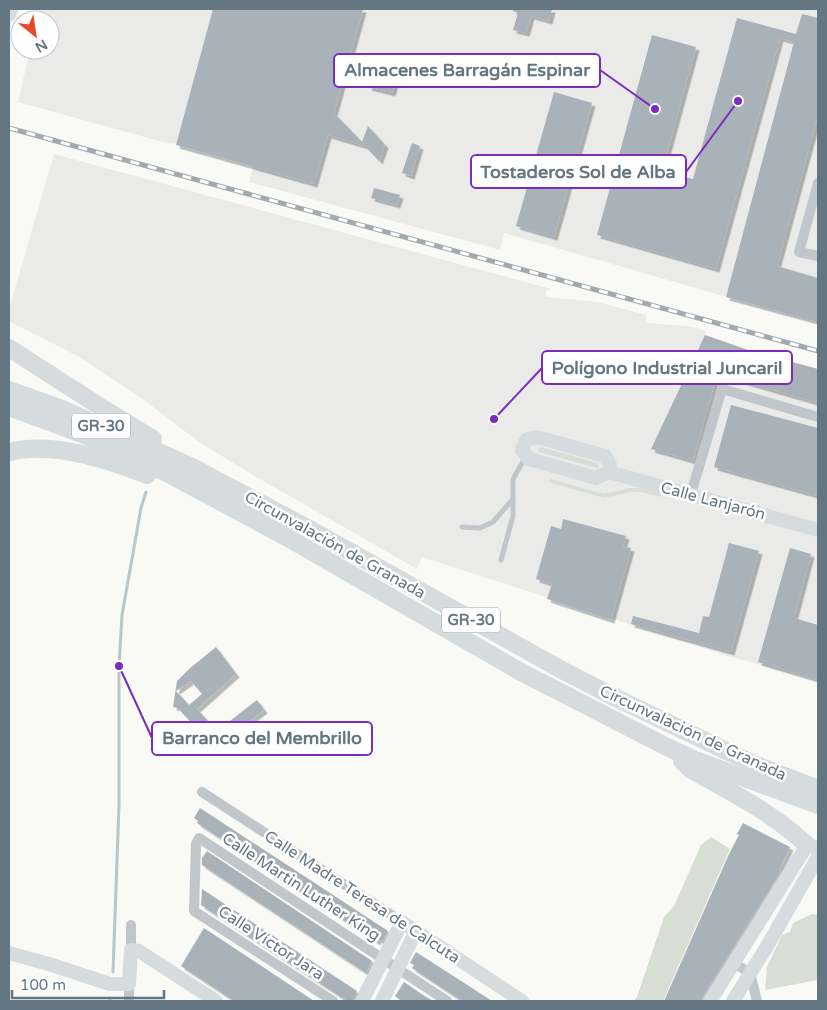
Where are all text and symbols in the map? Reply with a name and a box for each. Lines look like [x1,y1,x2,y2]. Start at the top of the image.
north arrow [10,10,60,60]
text: N [32,36,50,56]
callout: Almacenes Barragán Espinar [334,54,600,87]
text: Almacenes Barragán Espinar [344,59,591,81]
callout: Tostaderos Sol de Alba [471,155,686,188]
text: Tostaderos Sol de Alba [479,161,676,183]
callout: Polígono Industrial Juncaril [542,351,792,384]
text: Polígono Industrial Juncaril [552,357,782,379]
road number: GR-30 [72,414,130,438]
street label: Calle Lanjarón [658,477,768,525]
street label: Circunvalación de Granada [241,487,429,603]
road number: GR-30 [442,608,500,632]
street label: Circunvalación de Granada [596,681,790,785]
callout: Barranco del Membrillo [152,722,372,755]
text: Barranco del Membrillo [162,727,362,749]
street label: Calle Madre Teresa de Calcuta [260,826,464,968]
street label: Calle Martin Luther King [218,828,384,946]
street label: Calle Víctor Jara [214,901,328,985]
scale bar [12,968,165,1000]
text: 100 m [20,976,66,994]

